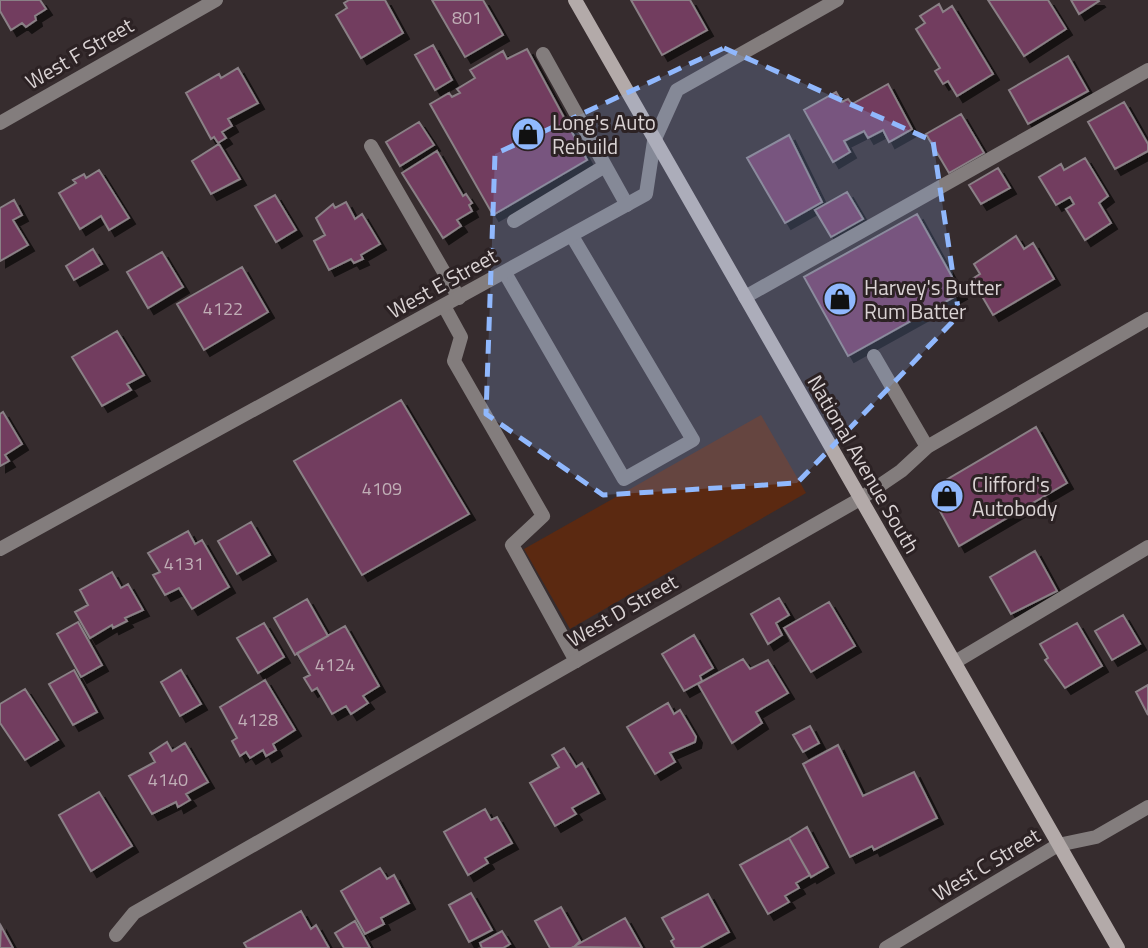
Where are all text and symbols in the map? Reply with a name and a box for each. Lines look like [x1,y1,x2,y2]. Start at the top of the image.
house number: 801 [452,4,482,31]
street label: West F Street [19,9,140,97]
place label: Long's Auto Rebuild [552,106,656,162]
shop icon: Long's Auto Rebuild [509,115,547,153]
street label: West E Street [381,239,503,326]
place label: Harvey's Butter Rum Batter [864,271,1002,327]
shop icon: Harvey's Butter Rum Batter [821,280,859,318]
house number: 4122 [203,295,243,322]
street label: National Avenue South [800,369,928,559]
place label: Clifford's Autobody [972,468,1058,524]
house number: 4109 [362,475,402,502]
shop icon: Clifford's Autobody [928,477,966,515]
house number: 4131 [164,550,204,577]
street label: West D Street [561,565,684,655]
house number: 4124 [315,651,355,678]
house number: 4128 [238,706,278,733]
house number: 4140 [148,766,188,793]
street label: West C Street [926,819,1047,909]

